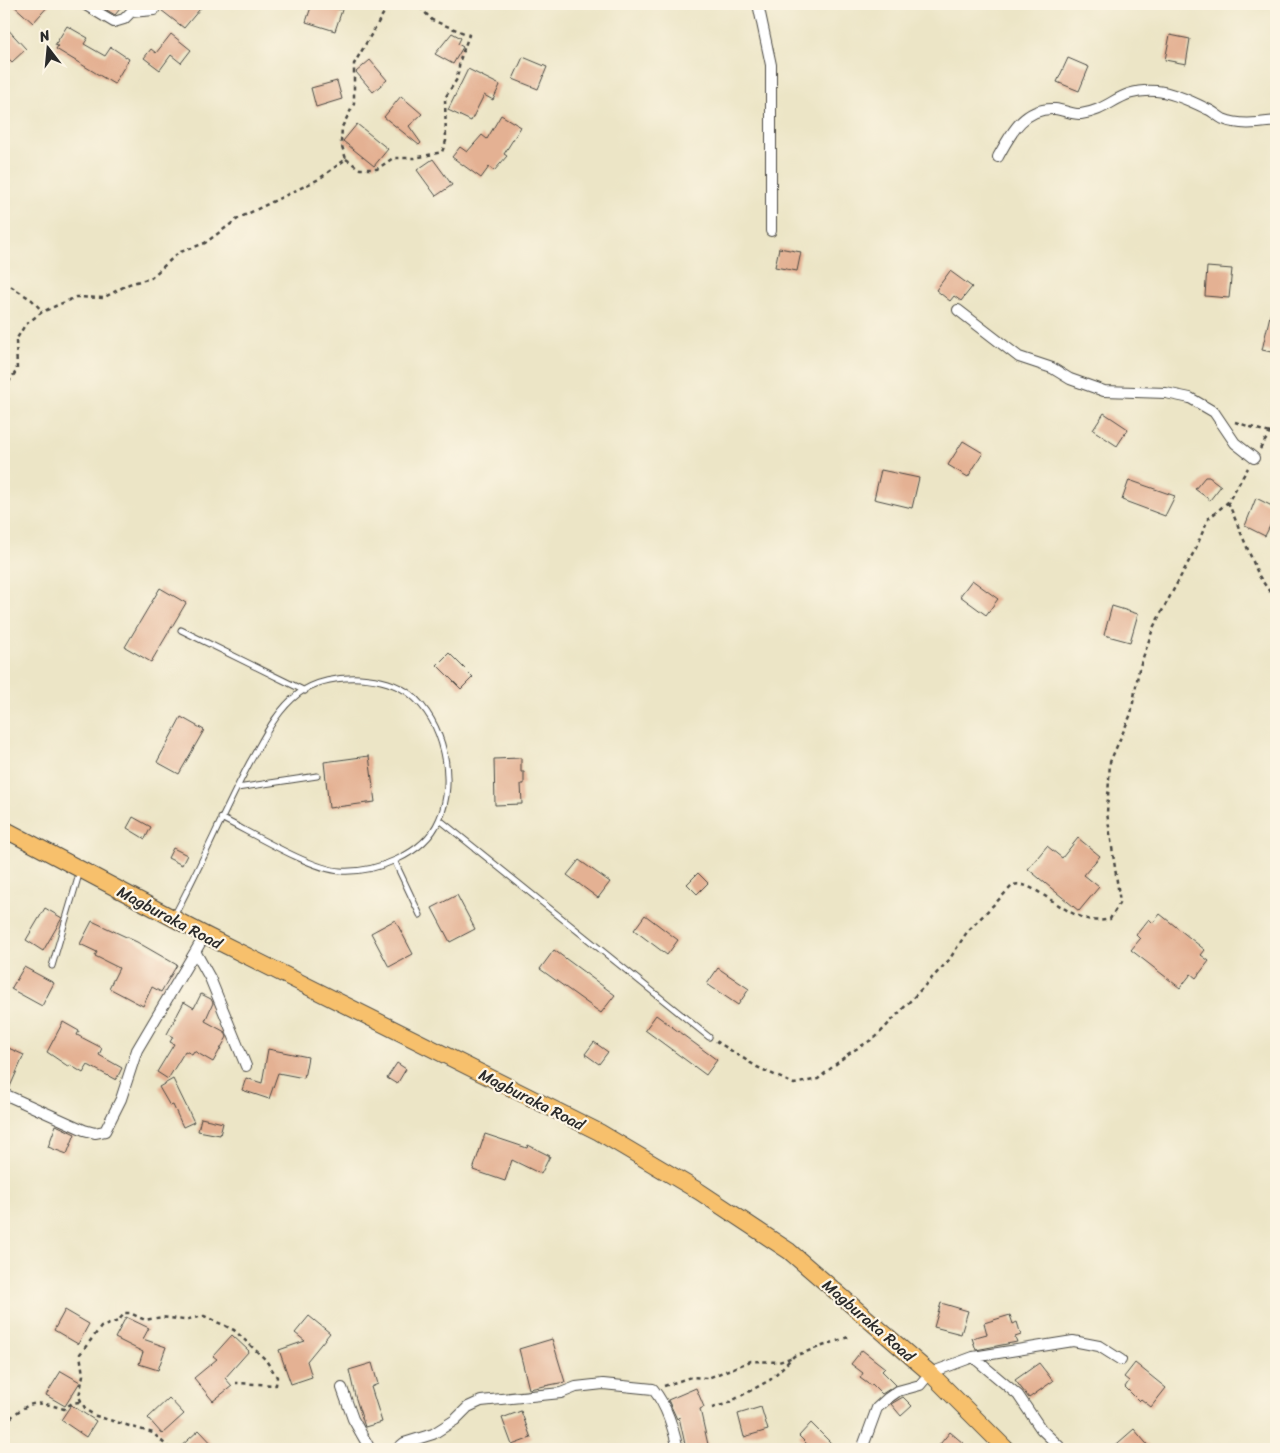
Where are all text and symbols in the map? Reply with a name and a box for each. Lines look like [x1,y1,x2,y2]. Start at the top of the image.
north arrow [22,22,72,72]
text: N [35,23,53,50]
street label: Magburaka Road [112,877,229,958]
street label: Magburaka Road [474,1060,591,1139]
street label: Magburaka Road [815,1271,923,1370]

